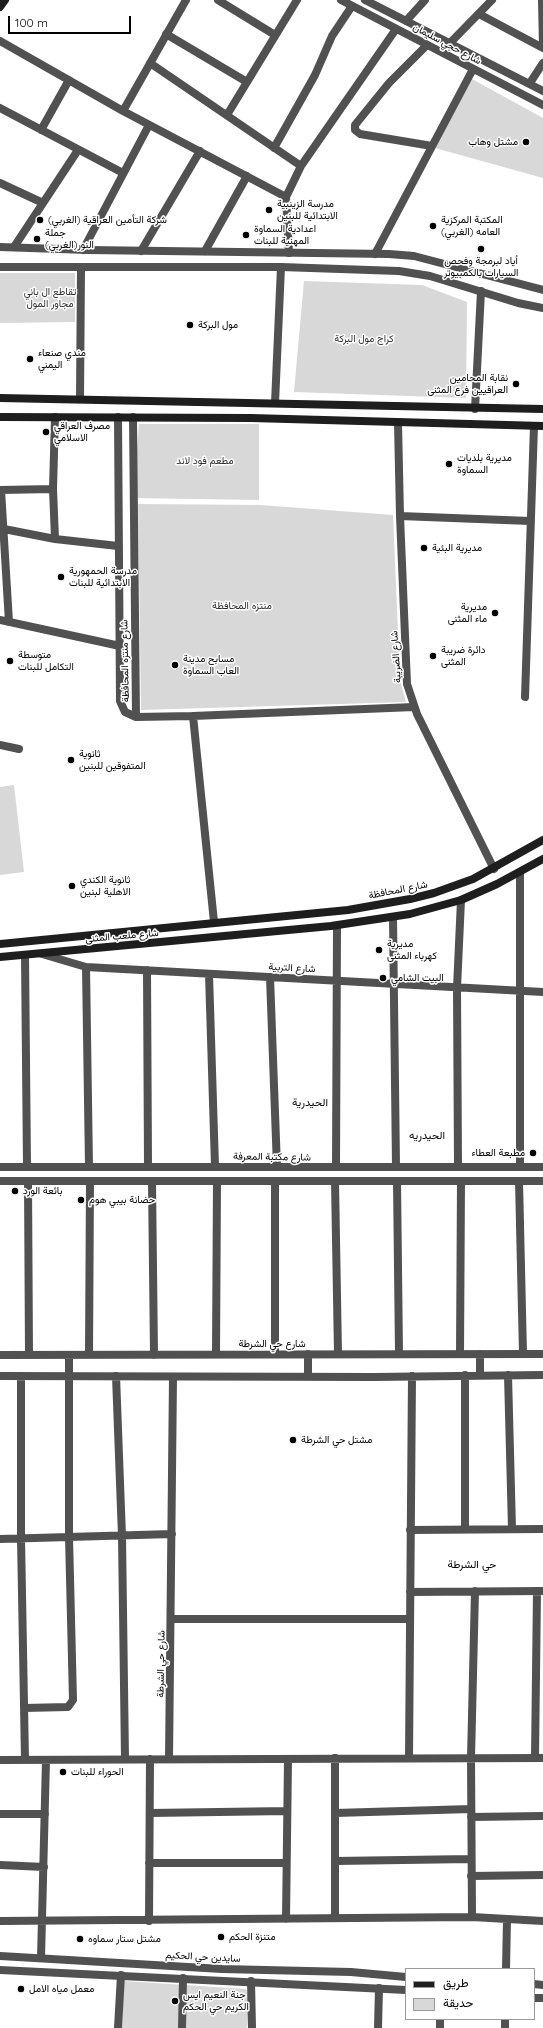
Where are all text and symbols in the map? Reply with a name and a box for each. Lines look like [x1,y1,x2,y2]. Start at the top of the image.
scale bar [10,8,133,34]
text: 100 m [15,15,48,30]
street label: شارع حجي سليمان [411,21,483,67]
place label: مشتل وهاب [468,136,518,148]
marker: مشتل وهاب [521,137,531,147]
place label: مدرسة الزينبية الابتدائية للبنين [277,198,338,222]
marker: مدرسة الزينبية الابتدائية للبنين [264,205,274,215]
place label: شركة التأمين العراقية (الغربي) [48,214,167,226]
place label: المكتبة المركزية العامه (الغربي) [441,214,502,238]
marker: شركة التأمين العراقية (الغربي) [35,215,45,225]
marker: المكتبة المركزية العامه (الغربي) [428,221,438,231]
place label: اعدادية السماوة المهنية للبنات [254,223,316,246]
place label: جملة النور(الغربي) [45,227,94,250]
marker: اعدادية السماوة المهنية للبنات [241,230,251,240]
marker: جملة النور(الغربي) [32,234,42,244]
marker: أياد لبرمجة وفحص السيارات بالكمبيوتر [476,244,486,254]
place label: أياد لبرمجة وفحص السيارات بالكمبيوتر [444,255,518,278]
park label: تقاطع ال باني مجاور المول [24,286,76,310]
place label: مول البركة [198,319,238,331]
marker: مول البركة [185,320,195,330]
park label: كراج مول البركة [334,333,394,345]
place label: مندي صنعاء اليمني [38,347,86,370]
marker: مندي صنعاء اليمني [25,354,35,364]
place label: نقابة المحامين العراقيين فرع المثنى [427,372,508,396]
marker: نقابة المحامين العراقيين فرع المثنى [511,379,521,389]
place label: مصرف العراقي الاسلامي [54,420,110,444]
marker: مصرف العراقي الاسلامي [41,427,51,437]
place label: مديرية بلديات السماوة [457,452,512,476]
park label: مطعم فود لاند [176,455,234,467]
marker: مديرية بلديات السماوة [444,459,454,469]
place label: مديرية البئية [432,542,482,554]
marker: مديرية البئية [419,543,429,553]
place label: مدرسة الحمهورية الابتدائية للبنات [69,565,137,588]
marker: مدرسة الحمهورية الابتدائية للبنات [56,572,66,582]
park label: منتزه المحافظة [212,600,272,612]
place label: مديرية ماء المثنى [448,601,487,624]
marker: مديرية ماء المثنى [490,608,500,618]
street label: شارع منتزه المحافظة [118,620,132,702]
street label: شارع الضريبة [388,631,404,683]
place label: دائرة ضريبة المثنى [441,644,486,668]
place label: متوسطة التكامل للبنات [18,649,74,672]
marker: دائرة ضريبة المثنى [428,651,438,661]
place label: مسابح مدينة العاب السماوة [183,653,239,676]
marker: متوسطة التكامل للبنات [5,656,15,666]
marker: مسابح مدينة العاب السماوة [170,660,180,670]
place label: ثانوية المتفوقين للبنين [79,748,145,772]
marker: ثانوية المتفوقين للبنين [66,755,76,765]
place label: ثانوية الكندي الاهلية لبنين [80,874,131,898]
street label: شارع المحافظة [368,878,428,902]
marker: ثانوية الكندي الاهلية لبنين [67,881,77,891]
street label: شارع ملعب المثنى [85,927,159,945]
place label: مديرية كهرباء المثنى [387,938,437,962]
marker: مديرية كهرباء المثنى [374,945,384,955]
street label: شارع التربية [268,961,316,975]
place label: البيت الشامي [391,972,444,984]
marker: البيت الشامي [378,973,388,983]
district label: الحيدرية [292,1096,328,1110]
district label: الحيدريه [409,1129,445,1143]
place label: مطبعة العطاء [471,1147,525,1159]
marker: مطبعة العطاء [528,1148,538,1158]
street label: شارع مكتبة المعرفة [233,1150,311,1164]
place label: بائعة الورد [23,1185,62,1197]
marker: بائعة الورد [10,1186,20,1196]
place label: حضانة بيبي هوم [89,1194,155,1206]
marker: حضانة بيبي هوم [76,1195,86,1205]
street label: شارع حي الشرطة [238,1338,306,1350]
place label: مشتل حي الشرطة [301,1434,372,1446]
marker: مشتل حي الشرطة [288,1435,298,1445]
district label: حي الشرطة [448,1558,496,1572]
street label: شارع حي الشرطة [154,1630,168,1698]
place label: الحوراء للبنات [71,1766,124,1778]
marker: الحوراء للبنات [58,1767,68,1777]
place label: متنزة الحكم [229,1931,275,1943]
marker: متنزة الحكم [216,1932,226,1942]
place label: مشتل ستار سماوه [88,1933,161,1945]
marker: مشتل ستار سماوه [75,1934,85,1944]
street label: سايدين حي الحكيم [165,1949,241,1965]
legend [405,1968,535,2020]
text: طريق [443,1975,468,1990]
place label: معمل مياه الامل [29,1983,94,1995]
marker: معمل مياه الامل [16,1984,26,1994]
place label: جنة النعيم ايس الكريم حي الحكم [183,1989,249,2012]
text: حديقة [443,1995,473,2010]
marker: جنة النعيم ايس الكريم حي الحكم [170,1996,180,2006]

